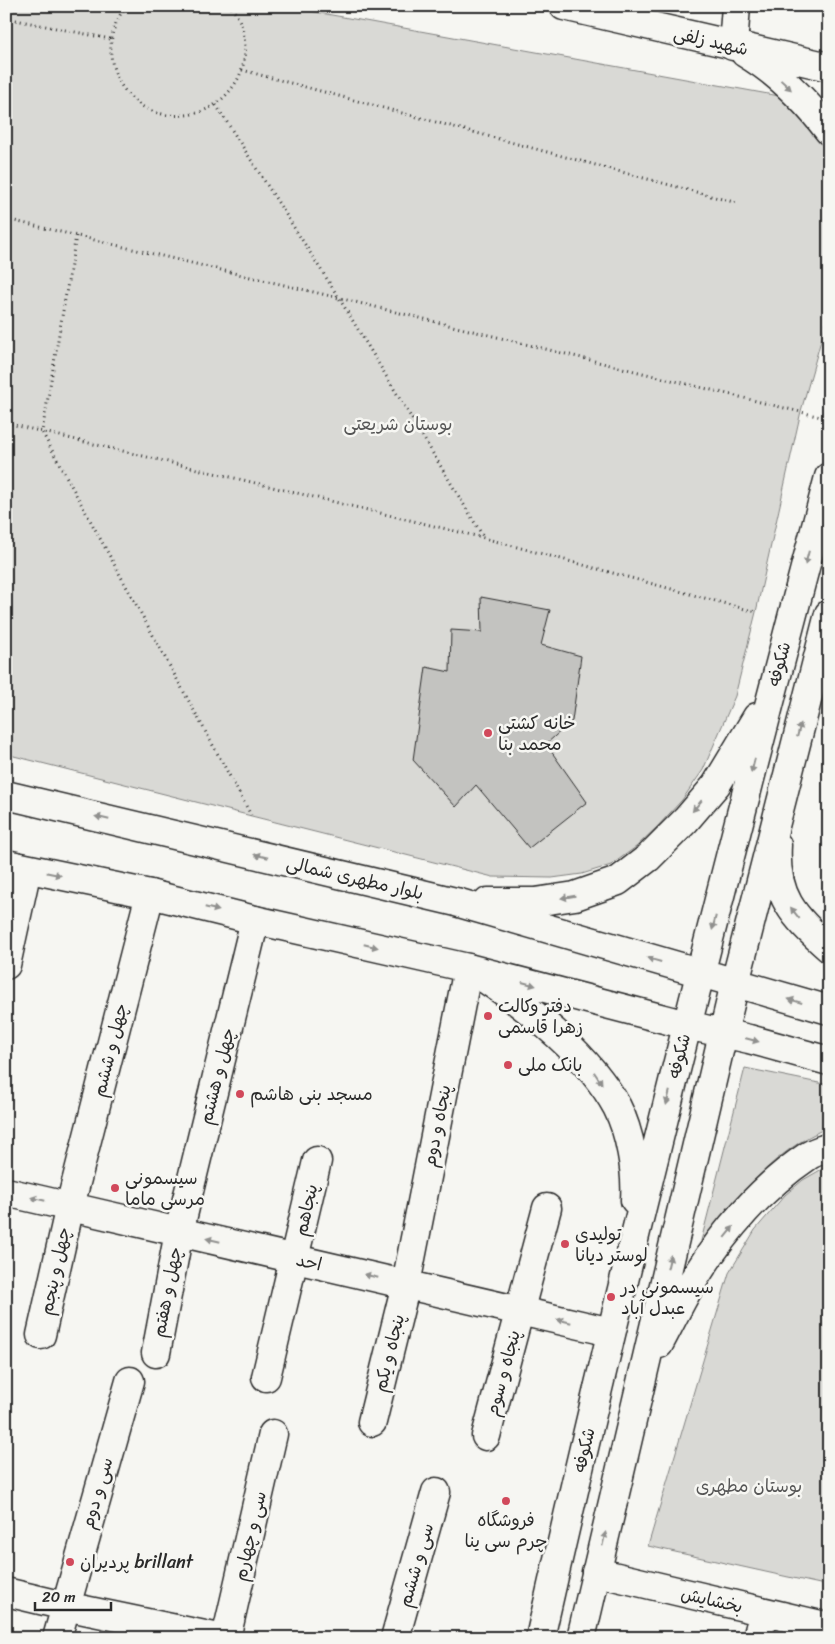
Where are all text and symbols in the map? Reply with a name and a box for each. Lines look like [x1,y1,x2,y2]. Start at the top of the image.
street label: شهید زلفی [670,17,752,65]
one-way arrow [779,79,791,91]
park label: بوستان شریعتی [343,408,453,440]
one-way arrow [803,550,811,565]
street label: شکوفه [758,638,800,690]
place label: خانه کشتی محمد بنا [498,707,576,760]
one-way arrow [795,722,803,737]
marker: خانه کشتی محمد بنا [482,727,494,739]
one-way arrow [749,758,757,773]
one-way arrow [692,800,703,813]
one-way arrow [95,814,110,822]
street label: بلوار مطهری شمالی [283,847,427,909]
one-way arrow [253,852,268,860]
one-way arrow [46,870,61,878]
one-way arrow [559,894,575,902]
one-way arrow [205,906,220,914]
one-way arrow [789,907,800,920]
one-way arrow [710,916,718,931]
one-way arrow [363,942,378,950]
one-way arrow [647,955,662,963]
one-way arrow [521,980,536,988]
place label: دفتر وکالت زهرا قاسمی [498,990,583,1043]
one-way arrow [787,996,802,1004]
street label: چهل و ششم [83,1000,137,1100]
marker: دفتر وکالت زهرا قاسمی [482,1010,494,1022]
street label: چهل و هشتم [190,1024,244,1128]
street label: شکوفه [658,1030,700,1082]
one-way arrow [744,1036,759,1044]
place label: بانک ملی [518,1049,583,1081]
marker: بانک ملی [502,1059,514,1071]
one-way arrow [593,1072,603,1085]
place label: مسجد بنی هاشم [250,1078,373,1110]
street label: پنجاه و دوم [413,1082,461,1170]
marker: مسجد بنی هاشم [234,1088,246,1100]
one-way arrow [664,1090,672,1105]
place label: سیسمونی مرسی ماما [125,1162,205,1215]
street label: پنجاهم [284,1181,328,1239]
marker: سیسمونی مرسی ماما [109,1182,121,1194]
one-way arrow [30,1195,45,1203]
place label: تولیدی لوستر دیانا [575,1218,648,1271]
street label: چهل و پنجم [30,1224,80,1318]
one-way arrow [723,1226,734,1239]
one-way arrow [206,1236,221,1244]
marker: تولیدی لوستر دیانا [559,1238,571,1250]
street label: احد [293,1243,325,1281]
street label: چهل و هفتم [143,1244,191,1340]
one-way arrow [665,1254,673,1269]
place label: سیسمونی در عبدل آباد [619,1271,714,1324]
one-way arrow [364,1272,379,1280]
marker: سیسمونی در عبدل آباد [605,1291,617,1303]
street label: پنجاه و یکم [364,1311,414,1395]
one-way arrow [556,1317,571,1325]
street label: پنجاه و سوم [476,1326,530,1420]
street label: شکوفه [563,1424,605,1476]
street label: سی و دوم [72,1453,122,1533]
park label: بوستان مطهری [696,1470,802,1502]
street label: سی و چهارم [224,1488,276,1584]
marker: فروشگاه چرم سی ینا [500,1495,512,1507]
place label: فروشگاه چرم سی ینا [464,1504,548,1557]
street label: سی و ششم [389,1519,443,1611]
one-way arrow [600,1532,608,1547]
place label: پردیران brillant [80,1546,194,1578]
marker: پردیران brillant [64,1556,76,1568]
street label: بخشایش [678,1577,746,1623]
scale bar [35,1579,111,1611]
text: 20 m [42,1584,76,1610]

